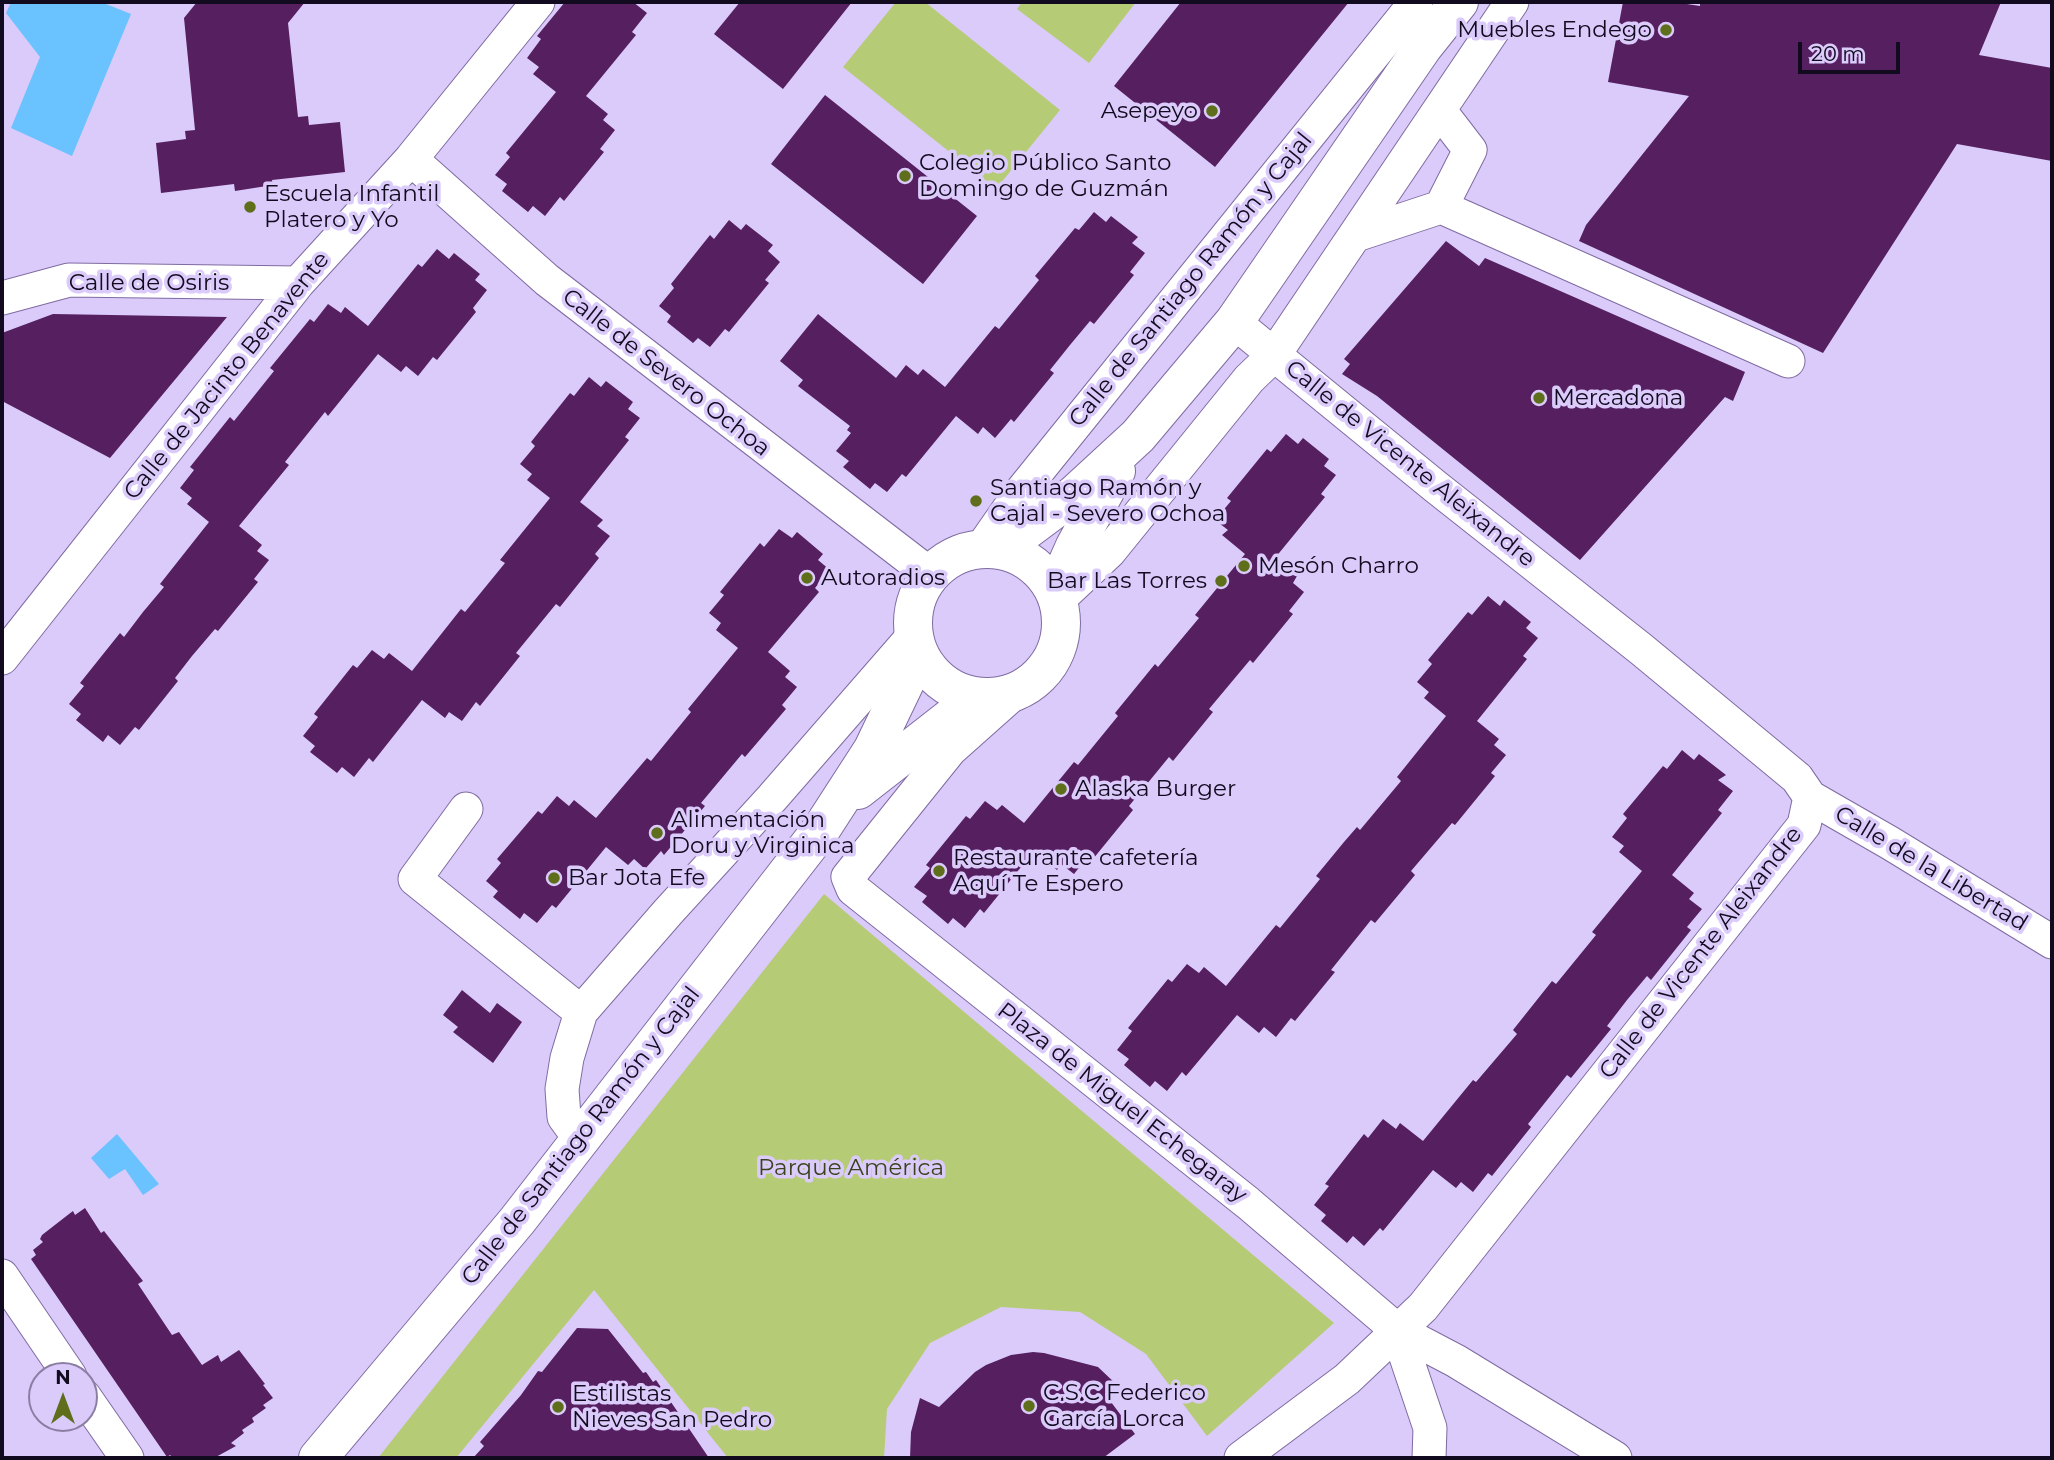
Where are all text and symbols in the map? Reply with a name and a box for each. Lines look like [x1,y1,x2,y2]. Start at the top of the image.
place label: Muebles Endego [1457,16,1652,44]
marker: Muebles Endego [1658,22,1674,38]
scale bar [1802,28,1904,72]
text: 20 m [1811,41,1865,66]
place label: Asepeyo [1101,97,1198,125]
marker: Asepeyo [1204,103,1220,119]
street label: Calle de Santiago Ramón y Cajal [1064,127,1318,433]
place label: Colegio Público Santo Domingo de Guzmán [919,149,1171,203]
marker: Colegio Público Santo Domingo de Guzmán [897,168,913,184]
place label: Escuela Infantil Platero y Yo [264,180,439,234]
marker: Escuela Infantil Platero y Yo [242,199,258,215]
street label: Calle de Jacinto Benavente [118,246,336,506]
street label: Calle de Osiris [69,269,229,297]
street label: Calle de Severo Ochoa [557,283,775,463]
street label: Calle de Vicente Aleixandre [1280,355,1540,573]
place label: Mercadona [1553,384,1683,412]
marker: Mercadona [1531,390,1547,406]
place label: Santiago Ramón y Cajal - Severo Ochoa [990,474,1225,528]
marker: Santiago Ramón y Cajal - Severo Ochoa [968,493,984,509]
place label: Mesón Charro [1258,552,1419,580]
marker: Mesón Charro [1236,558,1252,574]
place label: Autoradios [821,564,945,592]
place label: Bar Las Torres [1047,567,1207,595]
marker: Autoradios [799,570,815,586]
marker: Bar Las Torres [1213,573,1229,589]
place label: Alaska Burger [1075,775,1236,803]
marker: Alaska Burger [1053,781,1069,797]
street label: Calle de la Libertad [1830,800,2032,938]
place label: Alimentación Doru y Virginica [671,806,855,860]
street label: Calle de Vicente Aleixandre [1594,821,1808,1085]
marker: Alimentación Doru y Virginica [649,825,665,841]
place label: Restaurante cafetería Aquí Te Espero [953,844,1198,898]
marker: Restaurante cafetería Aquí Te Espero [931,863,947,879]
place label: Bar Jota Efe [568,864,705,892]
marker: Bar Jota Efe [546,870,562,886]
street label: Calle de Santiago Ramón y Cajal [456,981,706,1291]
street label: Plaza de Miguel Echegaray [992,997,1252,1209]
park label: Parque América [758,1154,944,1182]
north arrow [28,1362,98,1432]
text: N [55,1366,71,1389]
place label: C.S.C Federico García Lorca [1043,1379,1206,1433]
place label: Estilistas Nieves San Pedro [572,1380,772,1434]
marker: C.S.C Federico García Lorca [1021,1398,1037,1414]
marker: Estilistas Nieves San Pedro [550,1399,566,1415]

